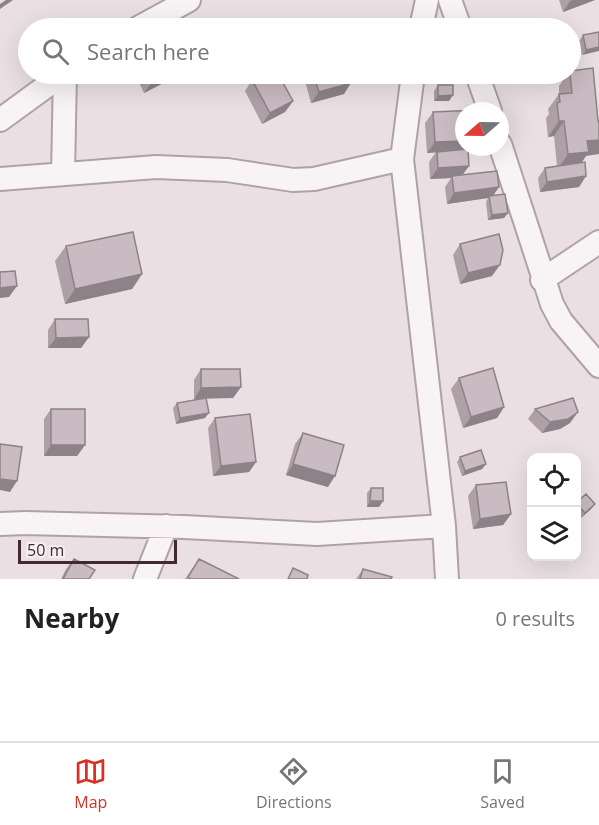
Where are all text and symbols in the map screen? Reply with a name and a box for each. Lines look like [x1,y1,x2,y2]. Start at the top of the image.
search box [18,18,581,84]
icon: search [39,35,72,68]
text: Search here [87,36,210,66]
north arrow [455,102,509,156]
map controls [527,453,581,561]
button: locate [527,453,581,507]
button: layers [527,507,581,561]
scale bar [18,537,177,564]
text: 50 m [27,539,64,561]
text: Nearby [24,600,119,636]
text: 0 results [495,605,575,632]
tab: Map [74,755,107,813]
tab: Directions [256,755,332,813]
tab: Saved [480,755,525,813]

